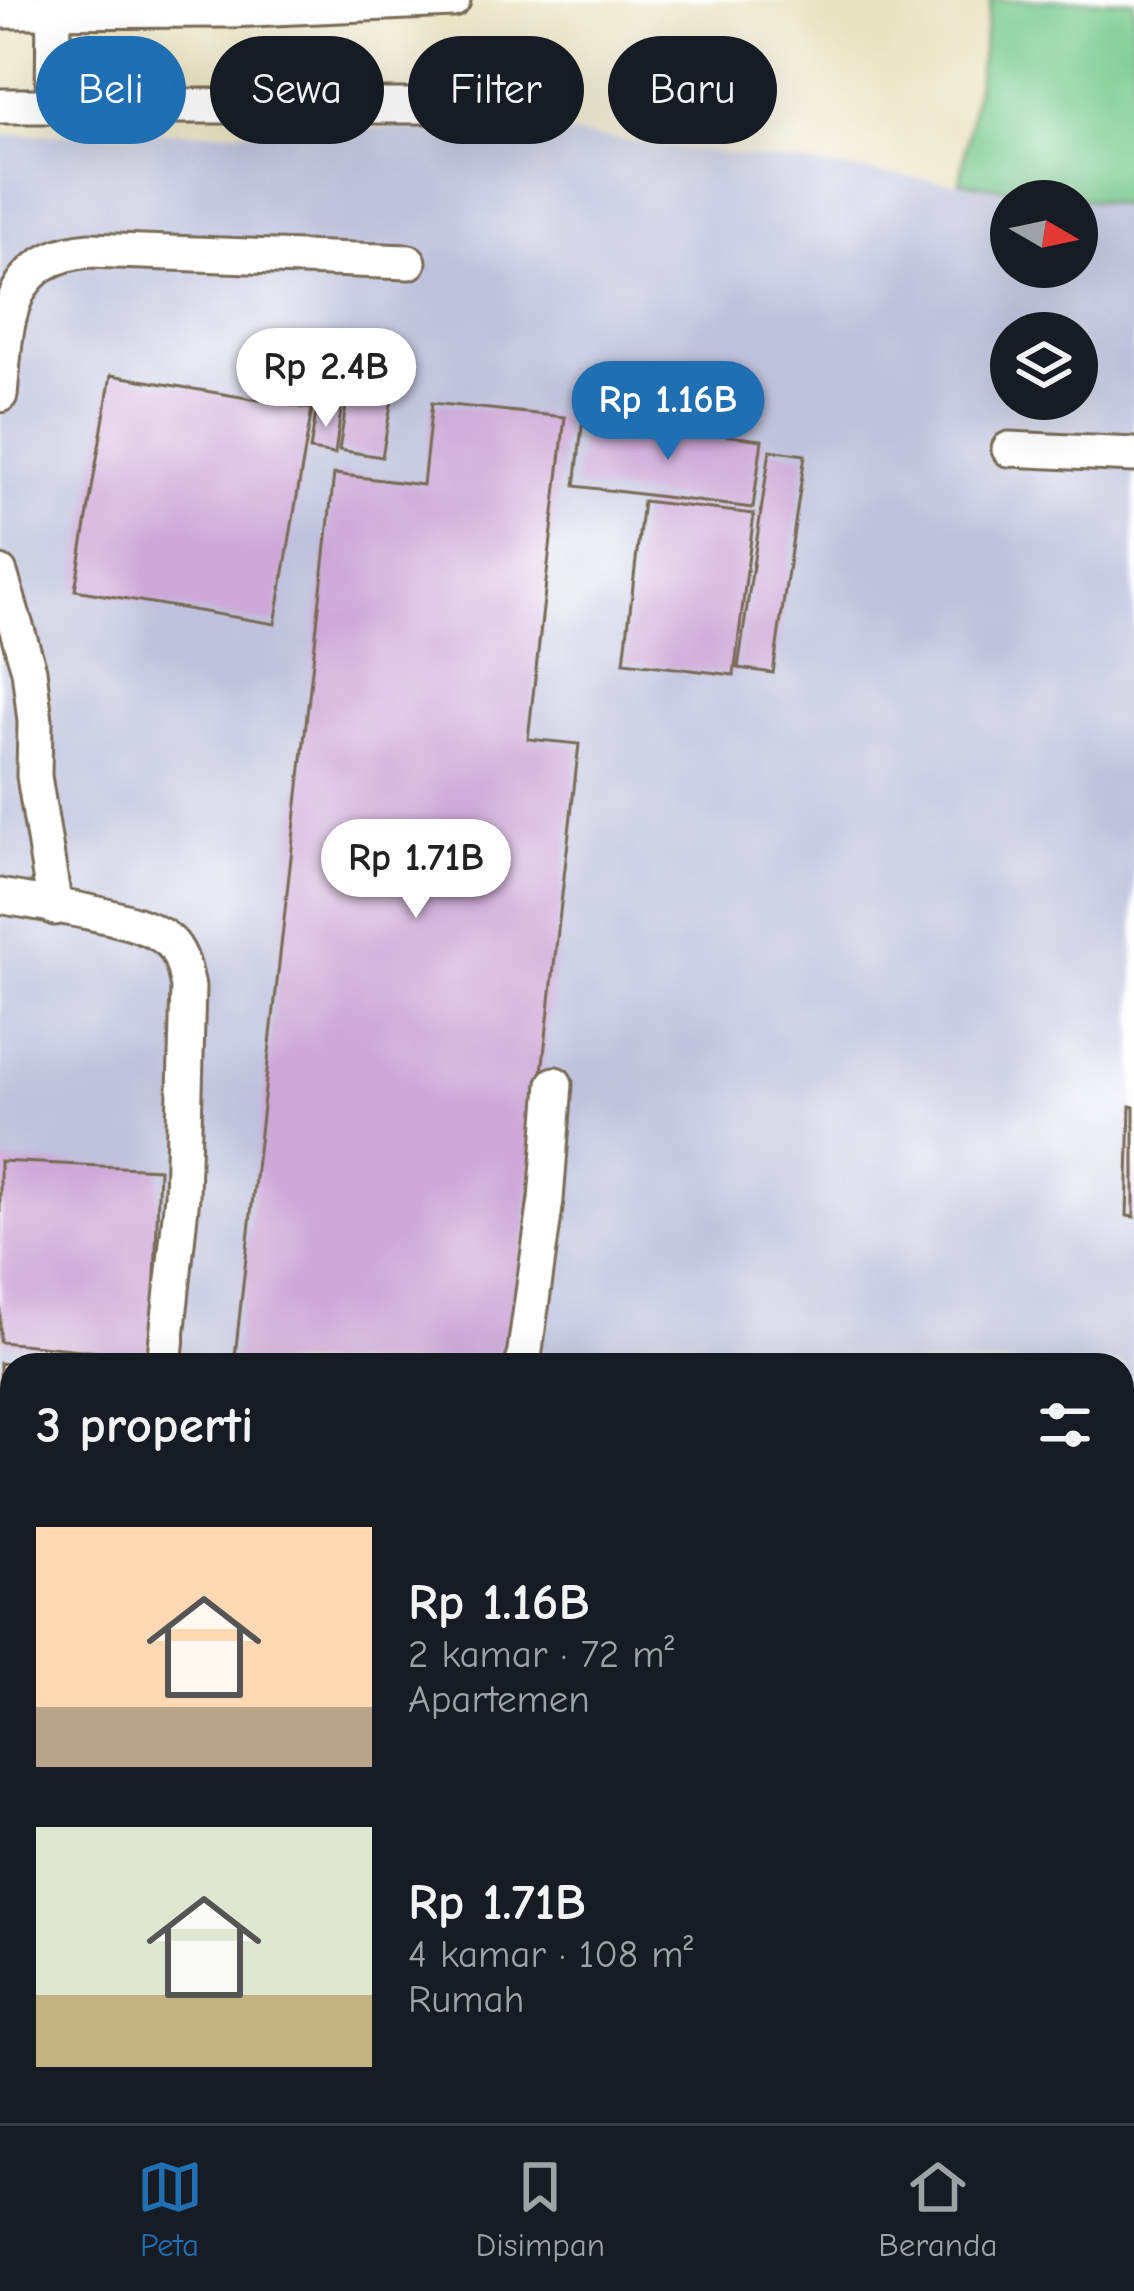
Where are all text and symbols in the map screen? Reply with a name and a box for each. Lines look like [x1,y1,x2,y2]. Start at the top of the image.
chip: Beli [36,36,186,144]
chip: Sewa [210,36,384,144]
chip: Filter [408,36,584,144]
chip: Baru [608,36,777,144]
north arrow [990,180,1098,288]
map controls [990,180,1098,420]
button: layers [990,312,1098,420]
pin: Rp 2.4B [215,328,437,430]
text: Rp 2.4B [263,344,389,389]
pin: Rp 1.16B [544,361,792,463]
text: Rp 1.16B [599,377,737,422]
pin: Rp 1.71B [292,819,540,921]
text: Rp 1.71B [348,835,484,880]
icon: filters [1032,1392,1098,1458]
text: 3 properti [36,1396,253,1455]
text: Rp 1.16B [408,1573,590,1632]
icon: home [132,1575,276,1719]
text: 2 kamar · 72 m² [408,1632,674,1677]
text: Apartemen [408,1677,590,1722]
text: Rp 1.71B [408,1873,586,1932]
icon: home [132,1875,276,2019]
text: 4 kamar · 108 m² [408,1932,693,1977]
text: Rumah [408,1977,524,2022]
tab: Peta [137,2154,203,2264]
tab: Disimpan [476,2154,605,2264]
tab: Beranda [878,2154,997,2264]

